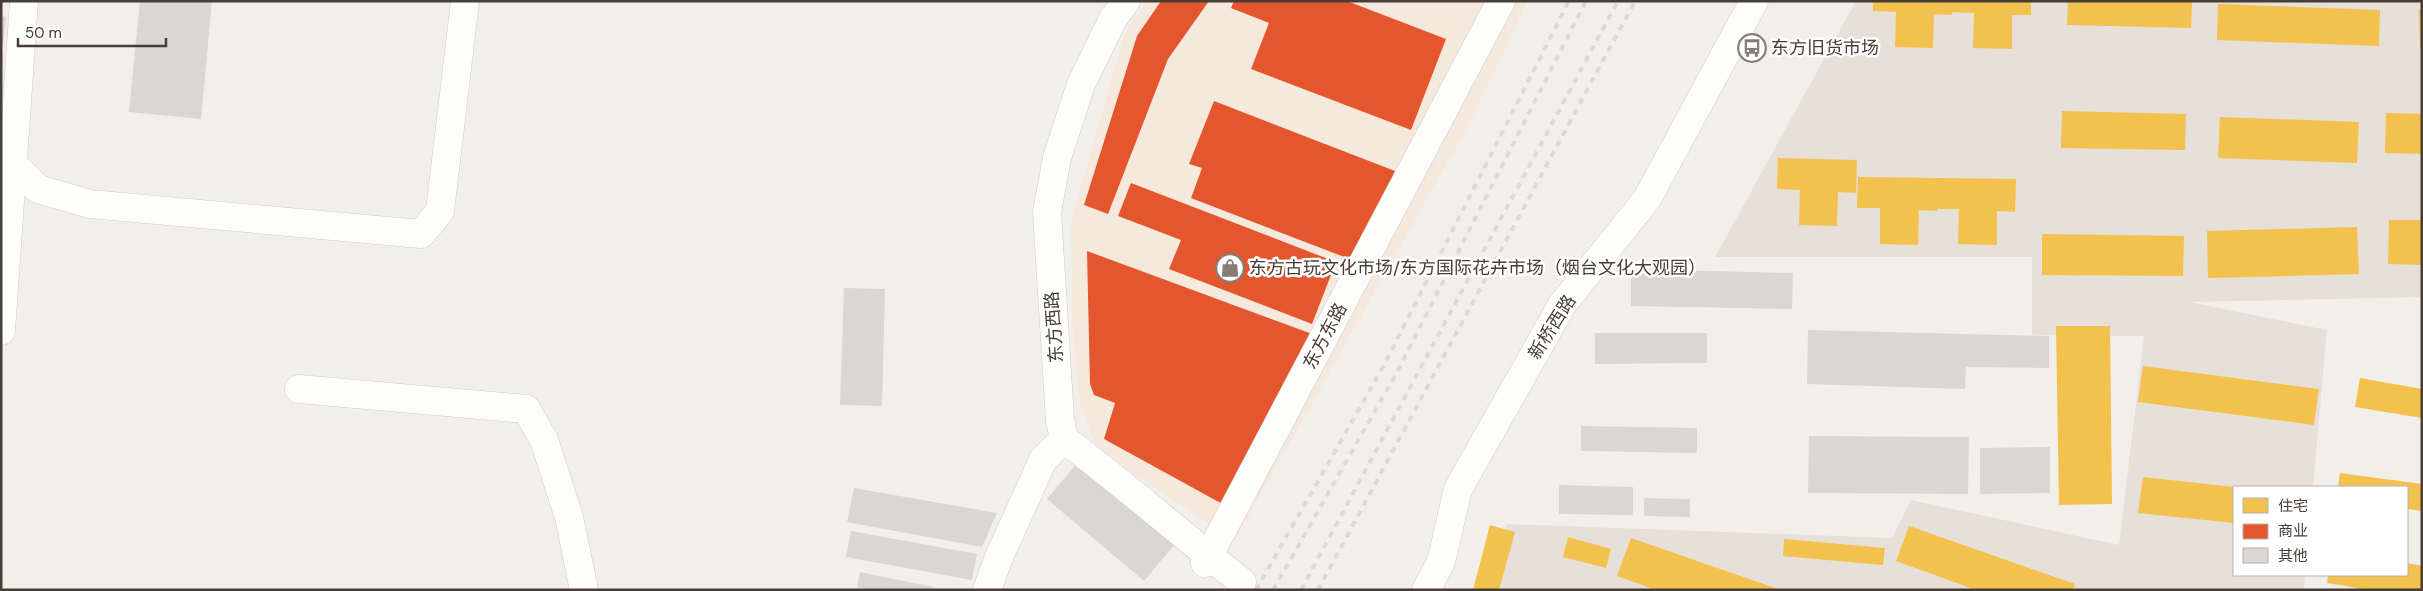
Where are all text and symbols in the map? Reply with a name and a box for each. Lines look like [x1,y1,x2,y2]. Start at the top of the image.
scale bar [18,15,165,47]
text: 50 m [25,23,62,43]
bus stop icon: 东方旧货市场 [1737,33,1767,63]
place label: 东方旧货市场 [1771,36,1879,60]
shop icon: 东方古玩文化市场/东方国际花卉市场（烟台文化大观园） [1215,253,1245,283]
place label: 东方古玩文化市场/东方国际花卉市场（烟台文化大观园） [1249,256,1706,280]
street label: 东方西路 [1040,290,1068,364]
street label: 新桥西路 [1523,290,1581,364]
street label: 东方东路 [1298,299,1352,373]
legend [2233,486,2408,576]
text: 住宅 [2278,496,2308,516]
text: 商业 [2278,521,2308,541]
text: 其他 [2278,546,2308,566]

